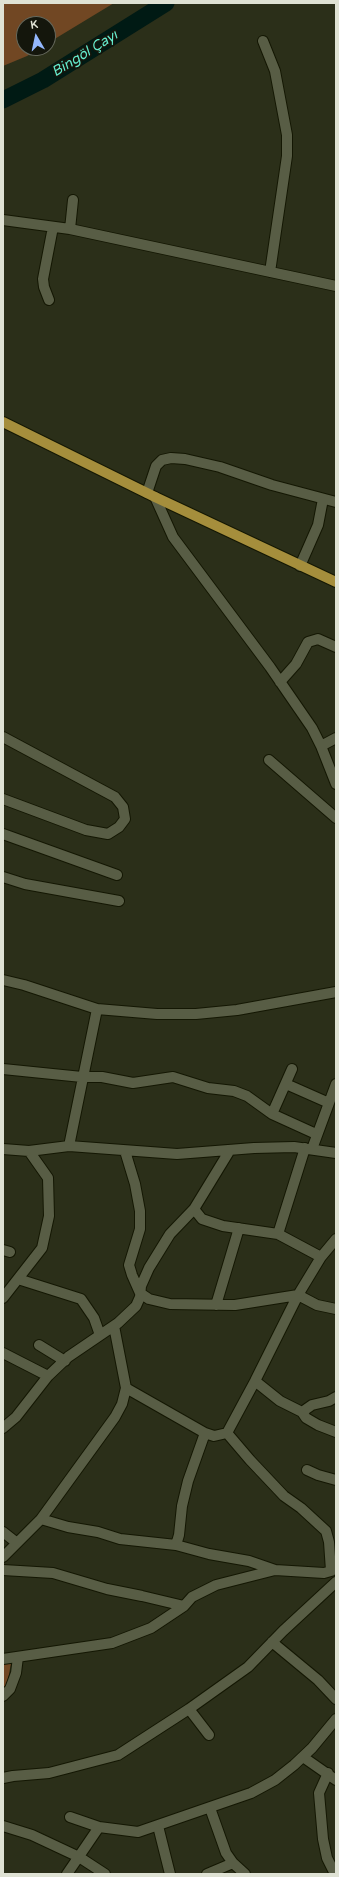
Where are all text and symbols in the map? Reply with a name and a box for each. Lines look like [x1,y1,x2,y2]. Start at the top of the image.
north arrow [16,16,56,56]
text: K [30,18,39,32]
water label: Bingöl Çayı [49,27,121,81]

